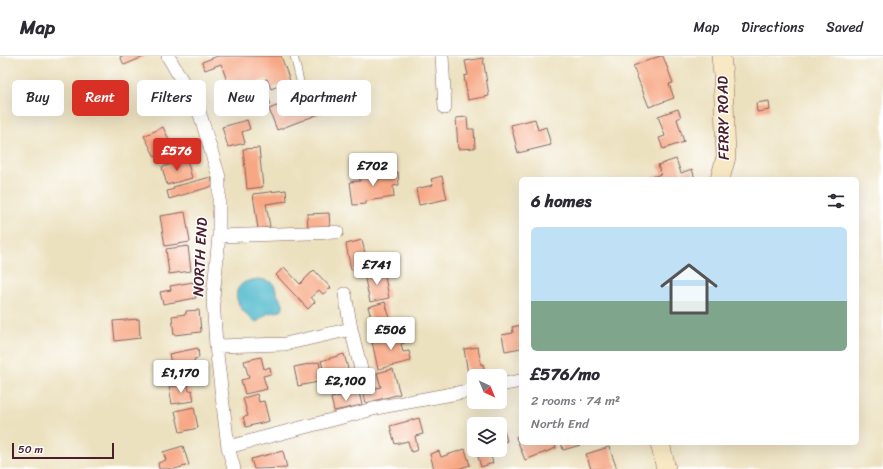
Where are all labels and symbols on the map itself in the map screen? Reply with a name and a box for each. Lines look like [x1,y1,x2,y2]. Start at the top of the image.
street label: FERRY ROAD [709,76,737,160]
pin: £576 [153,138,201,172]
pin: £702 [349,153,397,187]
street label: NORTH END [185,217,215,297]
pin: £741 [353,252,401,286]
pin: £506 [367,317,415,351]
pin: £1,170 [148,360,214,394]
pin: £2,100 [313,368,379,402]
north arrow [467,369,507,409]
scale bar [12,441,114,460]

